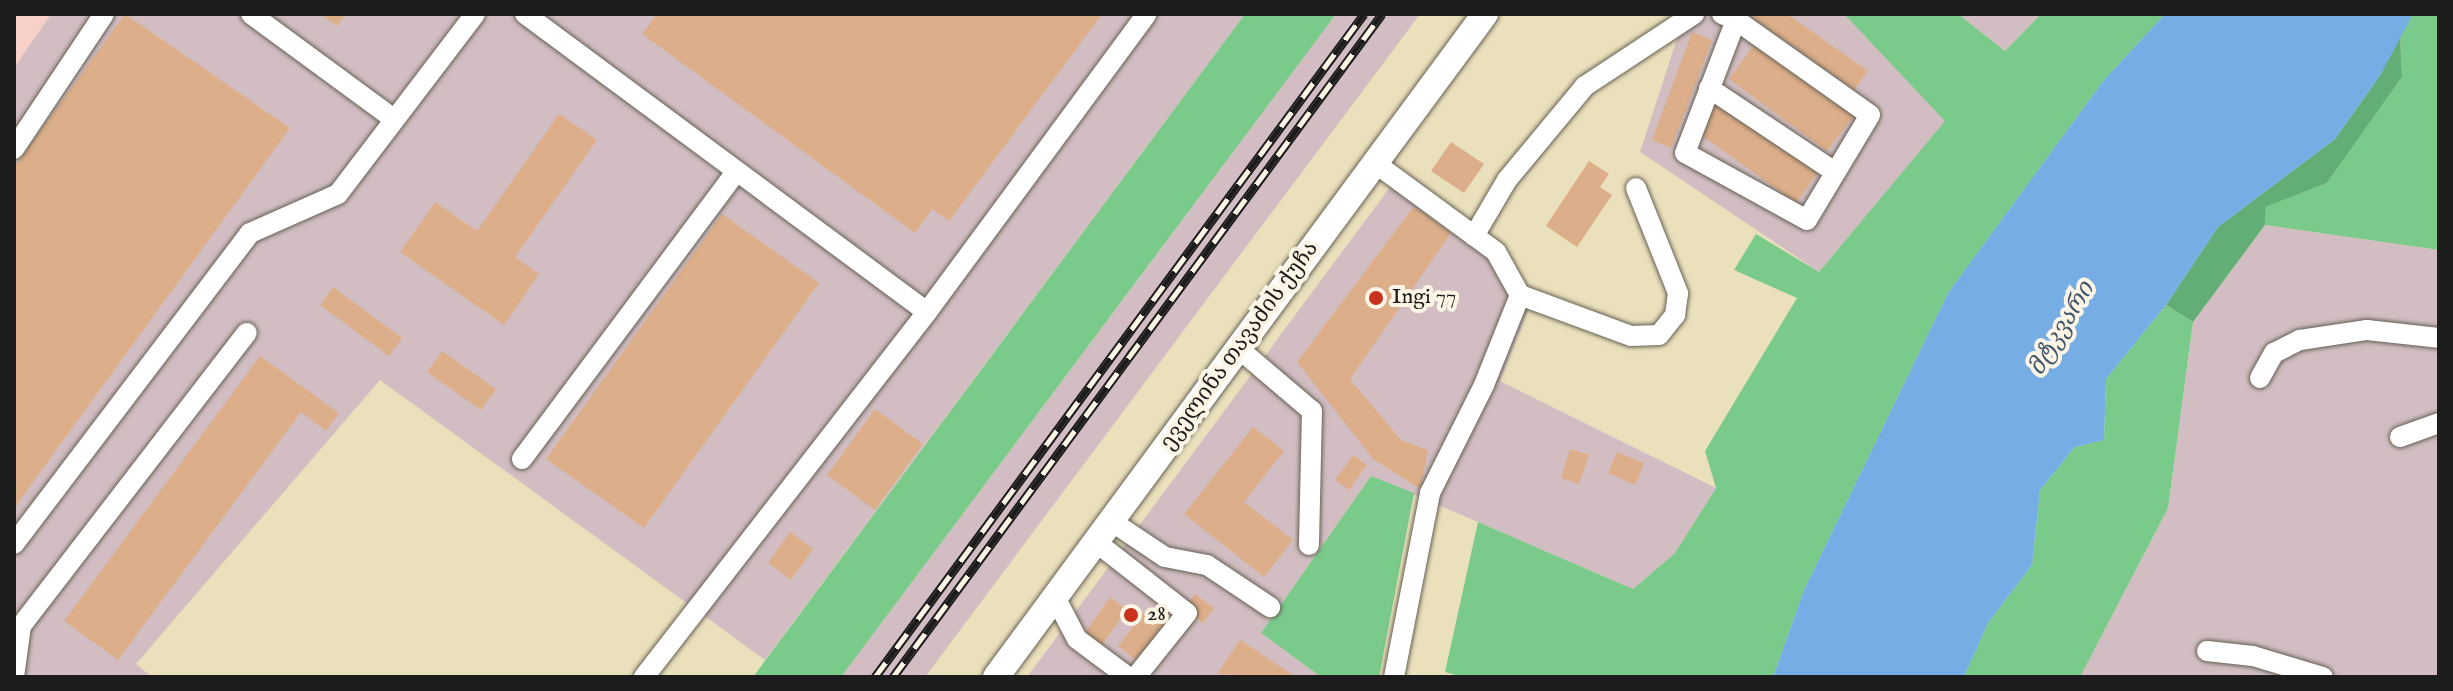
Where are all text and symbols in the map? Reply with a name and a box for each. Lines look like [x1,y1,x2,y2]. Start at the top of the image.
street label: ეველინა თავაძის ქუჩა [1155,237,1325,455]
water label: მტკვარი [2023,277,2101,381]
place label: Ingi 77 [1392,285,1456,311]
marker: Ingi 77 [1367,289,1385,307]
place label: 28 [1147,602,1166,628]
marker: 28 [1122,606,1140,624]

